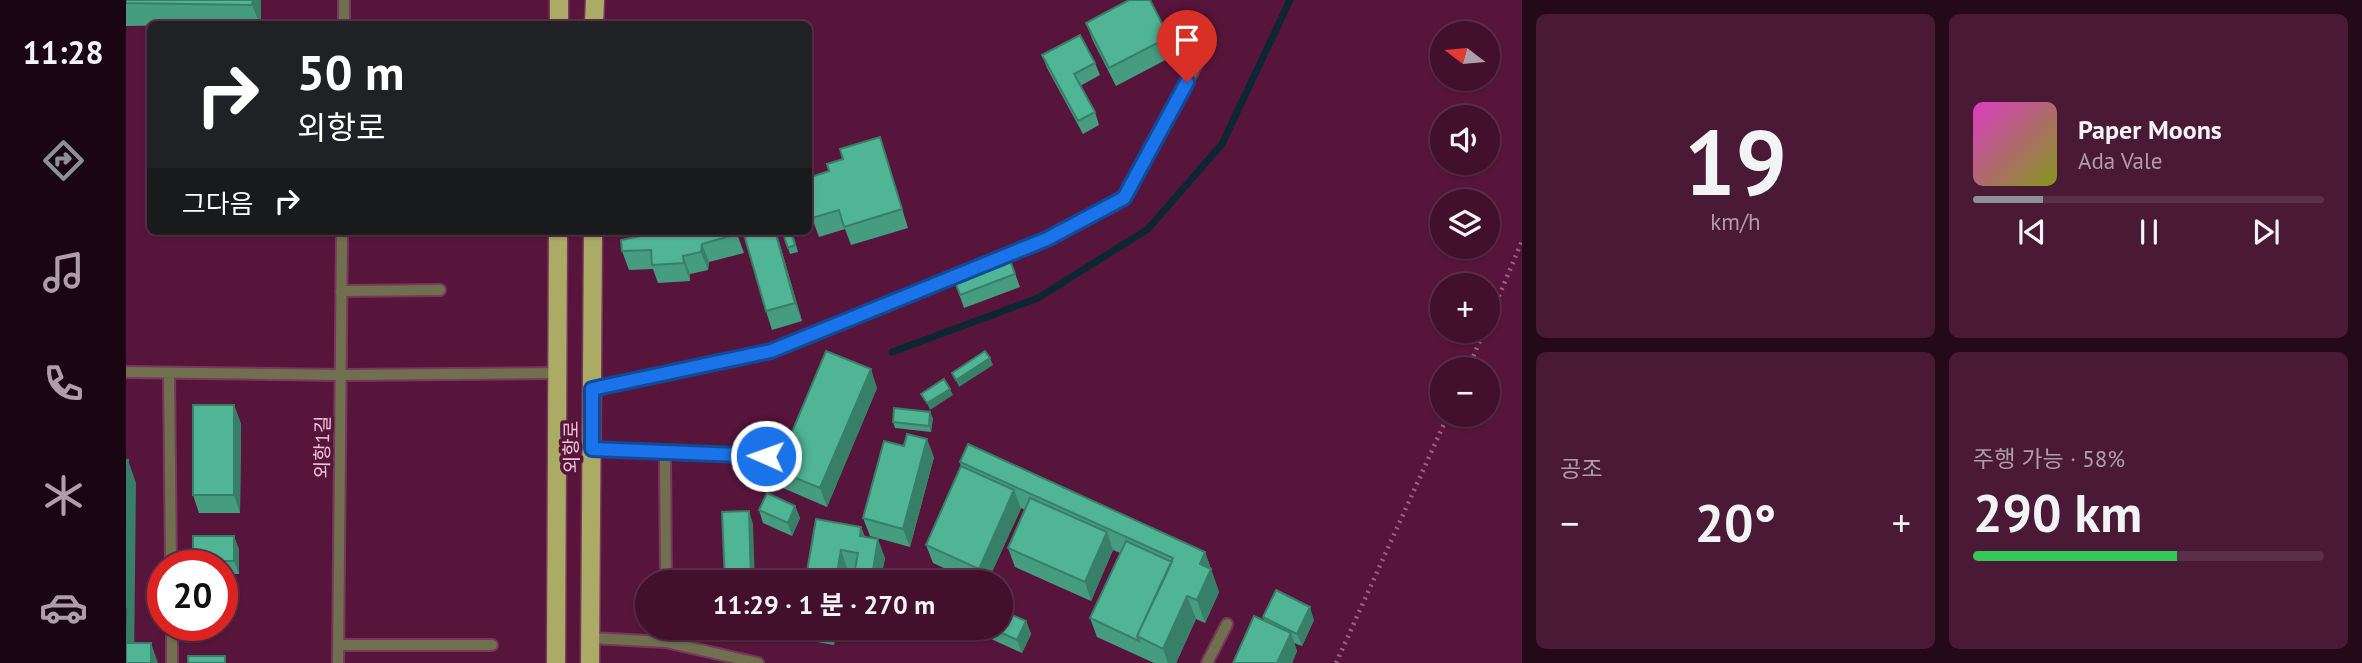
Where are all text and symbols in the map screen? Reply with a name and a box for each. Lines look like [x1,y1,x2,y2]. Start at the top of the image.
pin [1157,10,1217,82]
icon: arrive [1168,21,1206,59]
north arrow [1430,21,1500,91]
map controls [1430,21,1500,427]
text: 11:28 [22,31,104,73]
text: 50 m [297,40,404,104]
icon: right [182,49,273,140]
text: 19 [1684,102,1787,220]
button: sound [1430,105,1500,175]
text: 외항로 [297,106,385,148]
text: Paper Moons [2078,113,2222,146]
icon: directions [39,136,88,185]
text: Ada Vale [2078,146,2162,175]
icon: right [268,182,306,220]
text: 그다음 [182,187,254,220]
button: layers [1430,189,1500,259]
text: km/h [1710,207,1761,236]
icon: previous [2013,213,2051,251]
icon: pause [2130,213,2168,251]
icon: next [2247,213,2285,251]
icon: music [39,248,88,297]
button: + [1430,273,1500,343]
button: − [1430,357,1500,427]
icon: phone [39,359,88,408]
street label: 외항1길 [309,415,335,479]
position arrow [729,419,803,493]
street label: 외항로 [559,421,583,473]
text: 주행 가능 · 58% [1973,444,2125,473]
text: 공조 [1560,454,1602,483]
icon: climate [39,471,88,520]
text: 290 km [1973,479,2142,546]
text: 20° [1695,489,1776,556]
text: − [1560,498,1579,547]
text: + [1892,498,1911,547]
speed limit sign: 20 [147,550,238,641]
icon: car [39,583,88,632]
text: 11:29 · 1 분 · 270 m [713,588,935,621]

